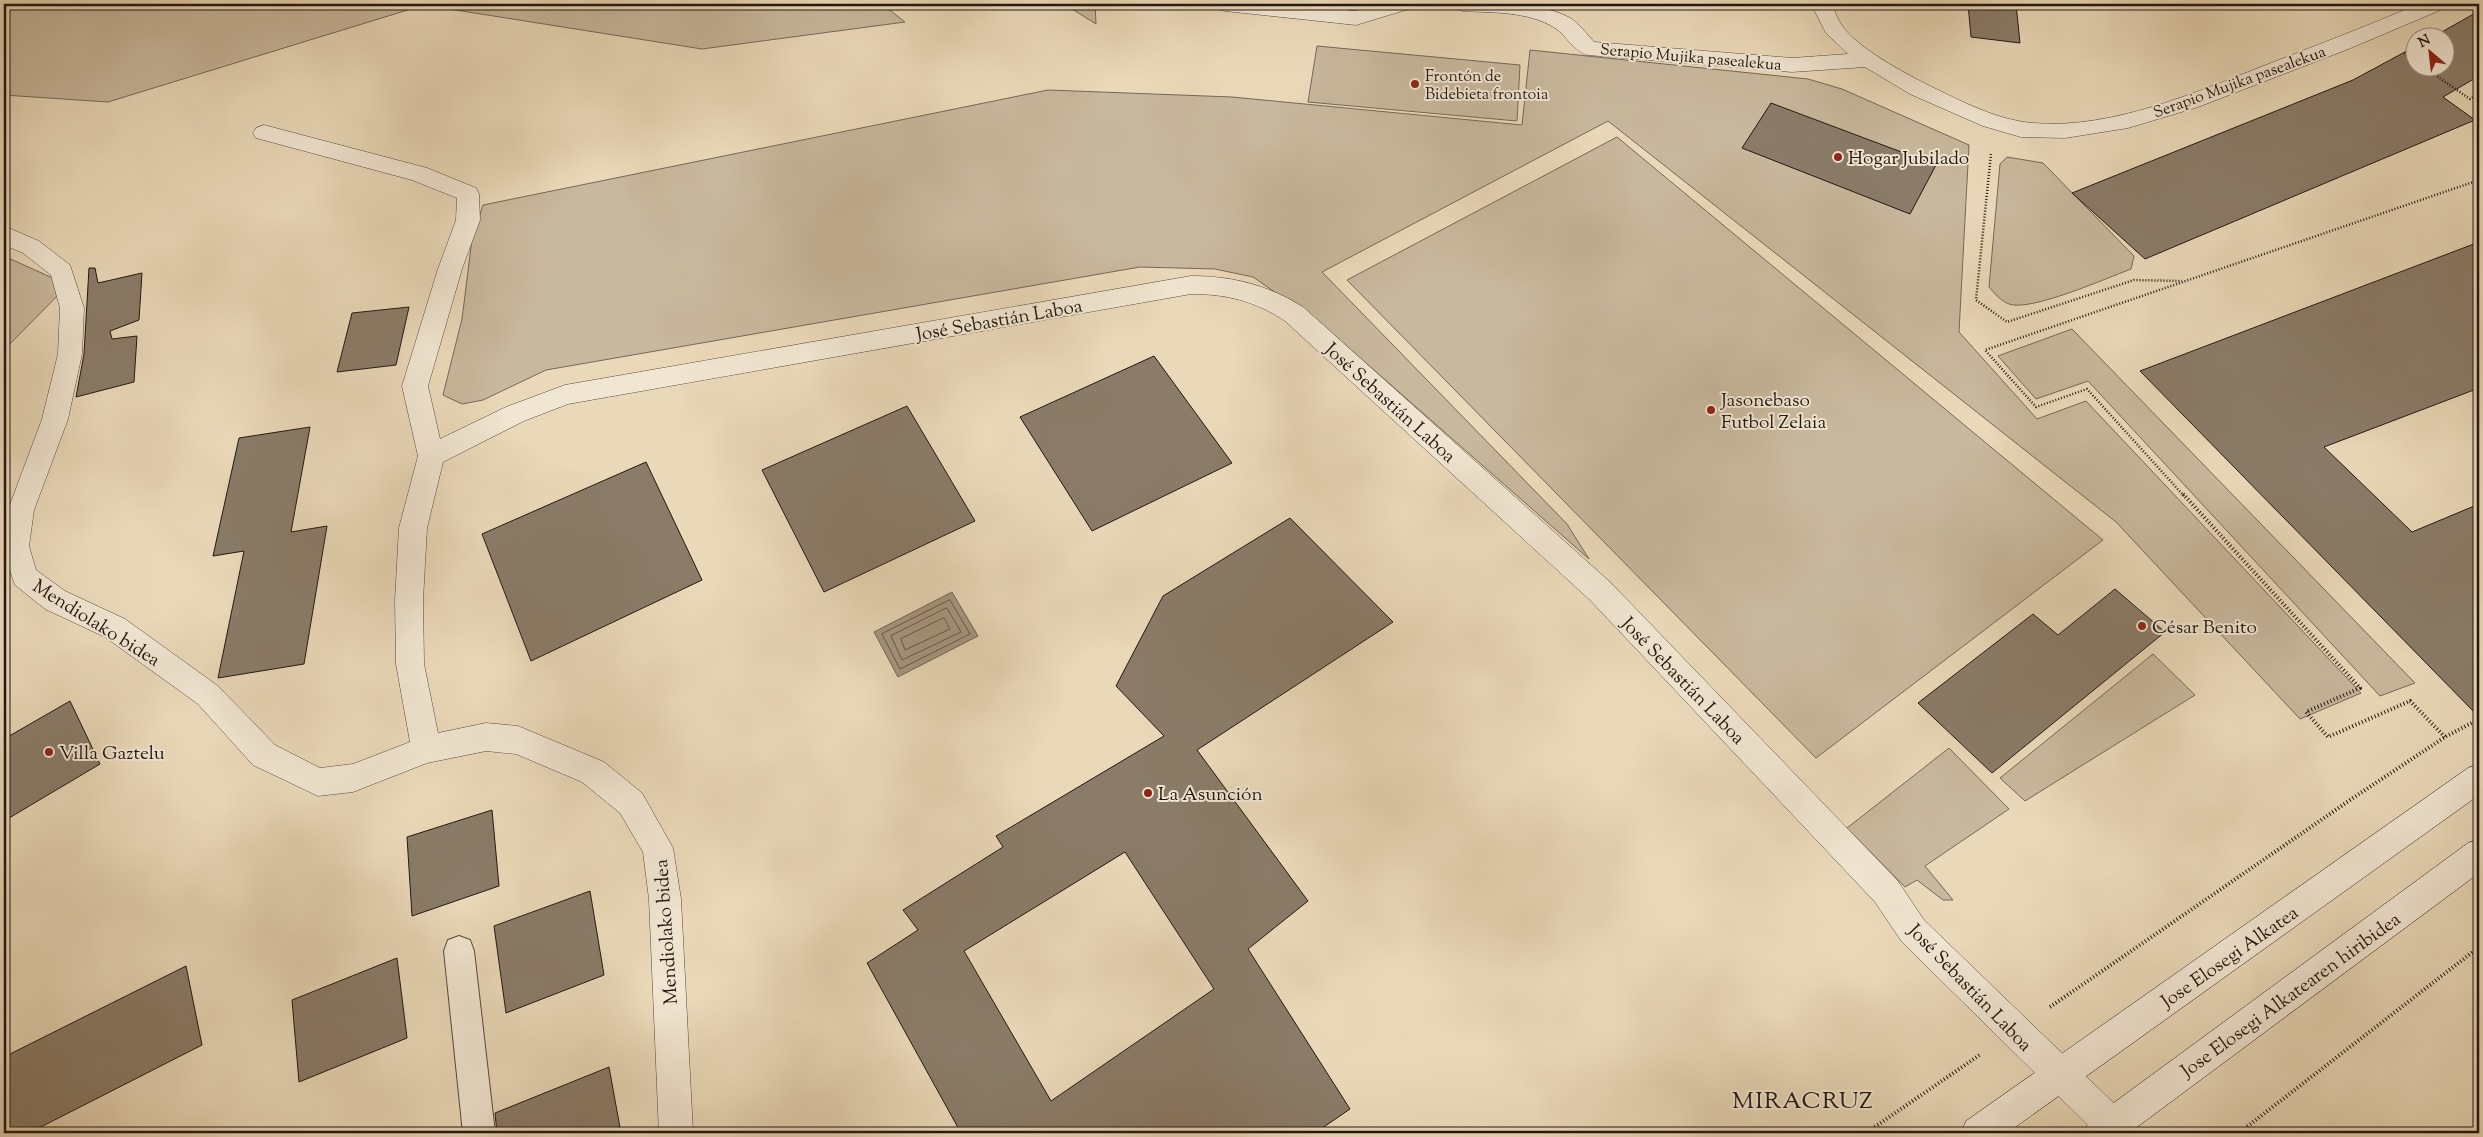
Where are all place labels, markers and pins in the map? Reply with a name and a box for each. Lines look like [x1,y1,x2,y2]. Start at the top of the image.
place label: Frontón de Bidebieta frontoia [1425,66,1549,107]
marker: Frontón de Bidebieta frontoia [1409,78,1421,90]
place label: Hogar Jubilado [1848,146,1969,173]
marker: Hogar Jubilado [1832,151,1844,163]
place label: Jasonebaso Futbol Zelaia [1720,388,1826,437]
marker: Jasonebaso Futbol Zelaia [1705,404,1717,416]
place label: César Benito [2152,615,2257,642]
marker: César Benito [2136,620,2148,632]
place label: Villa Gaztelu [59,741,165,768]
marker: Villa Gaztelu [43,746,55,758]
place label: La Asunción [1158,782,1263,809]
marker: La Asunción [1142,787,1154,799]

